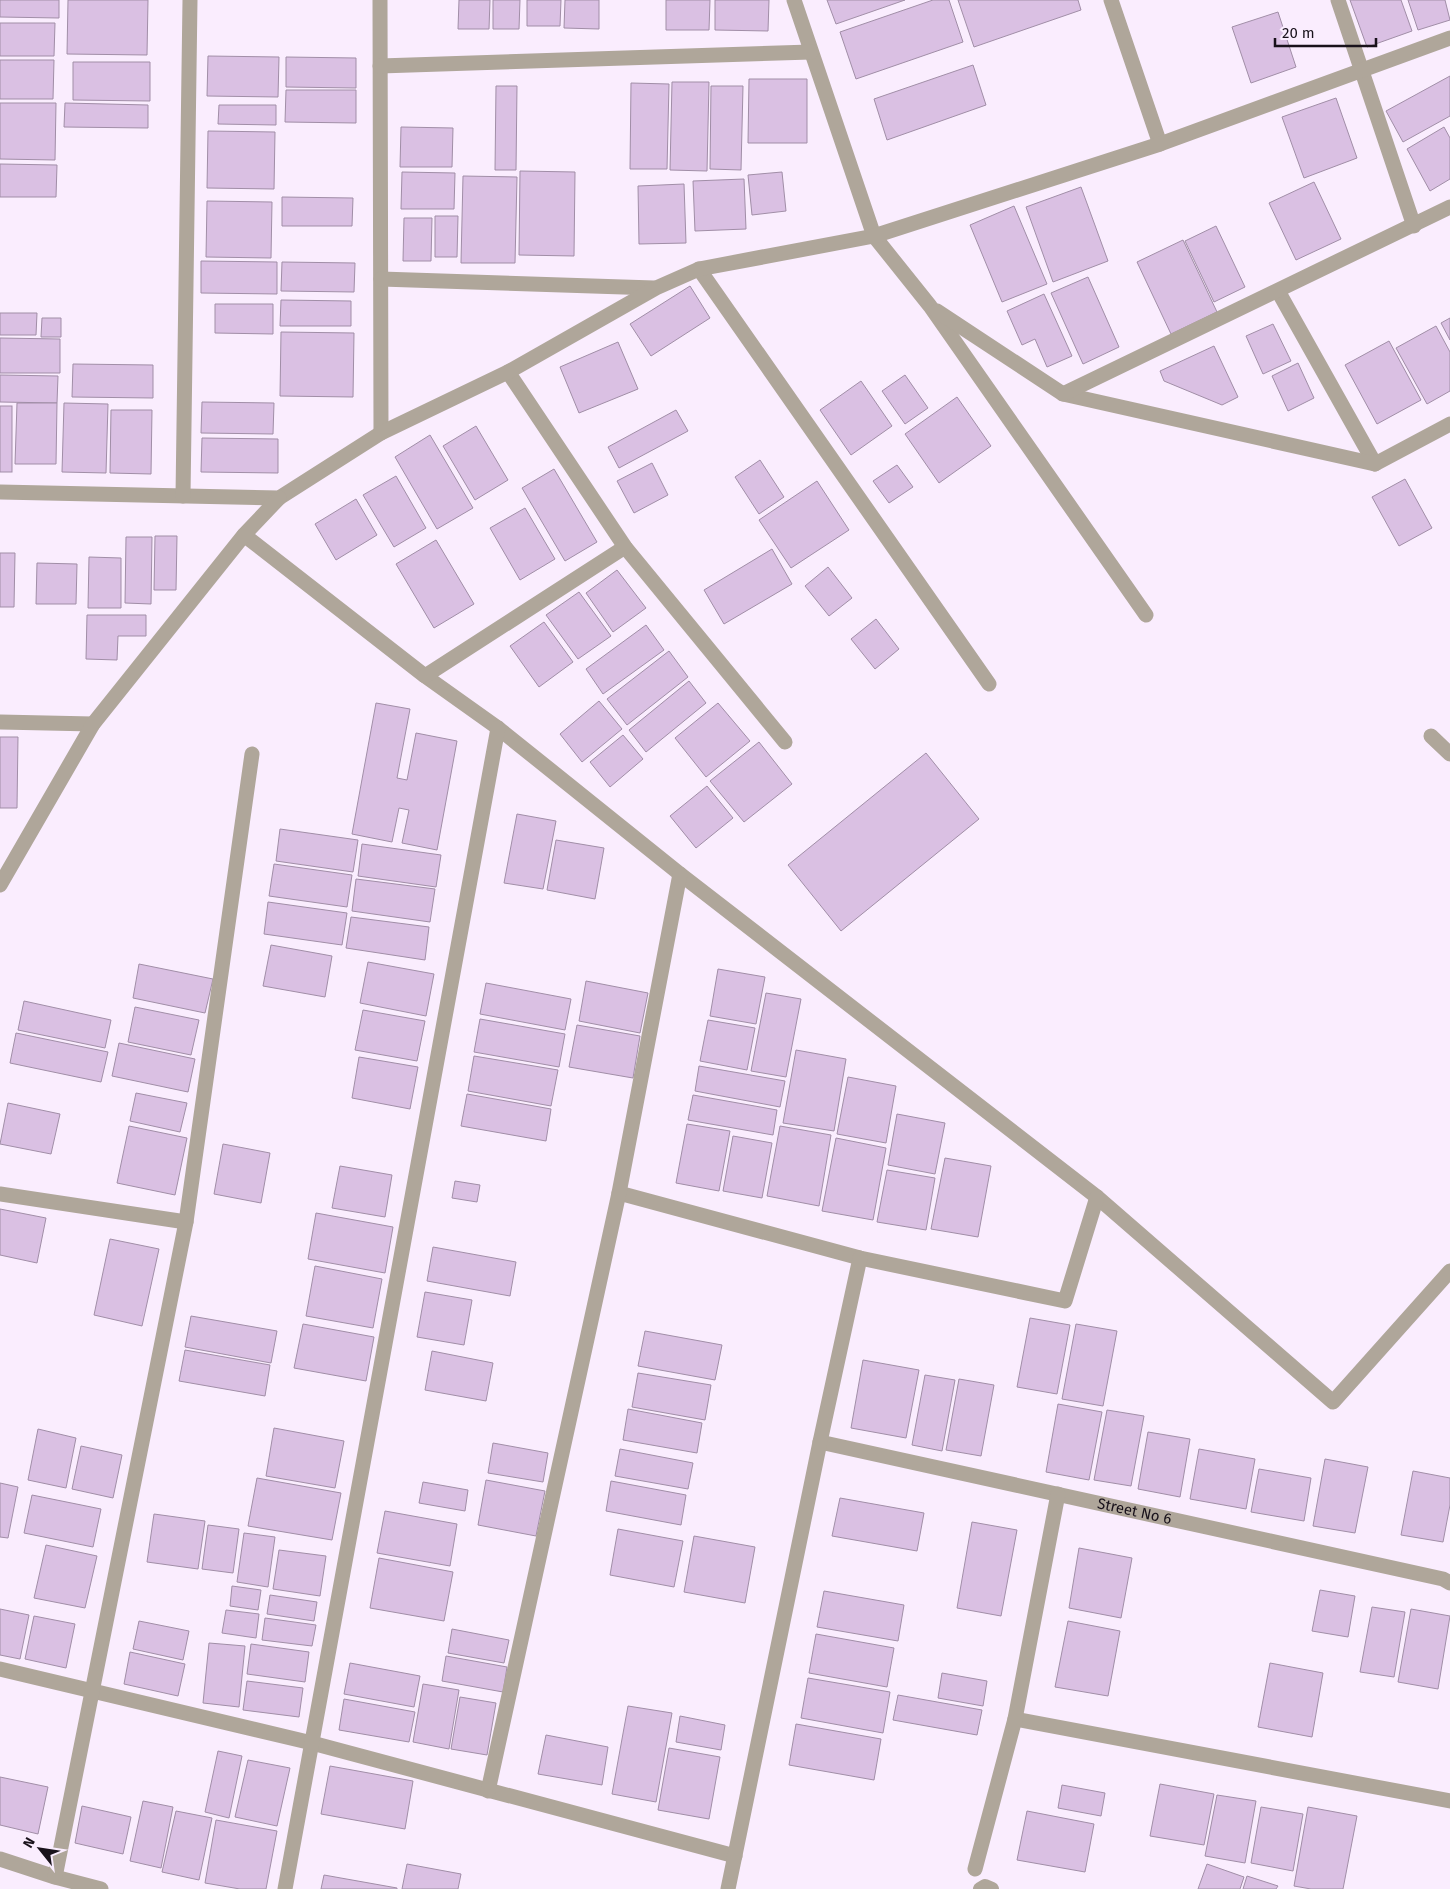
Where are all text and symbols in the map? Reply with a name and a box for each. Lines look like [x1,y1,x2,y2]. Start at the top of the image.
scale bar [1275,15,1376,47]
text: 20 m [1282,24,1315,42]
street label: Street No 6 [1096,1494,1173,1528]
north arrow [15,1824,65,1874]
text: N [19,1834,39,1851]

